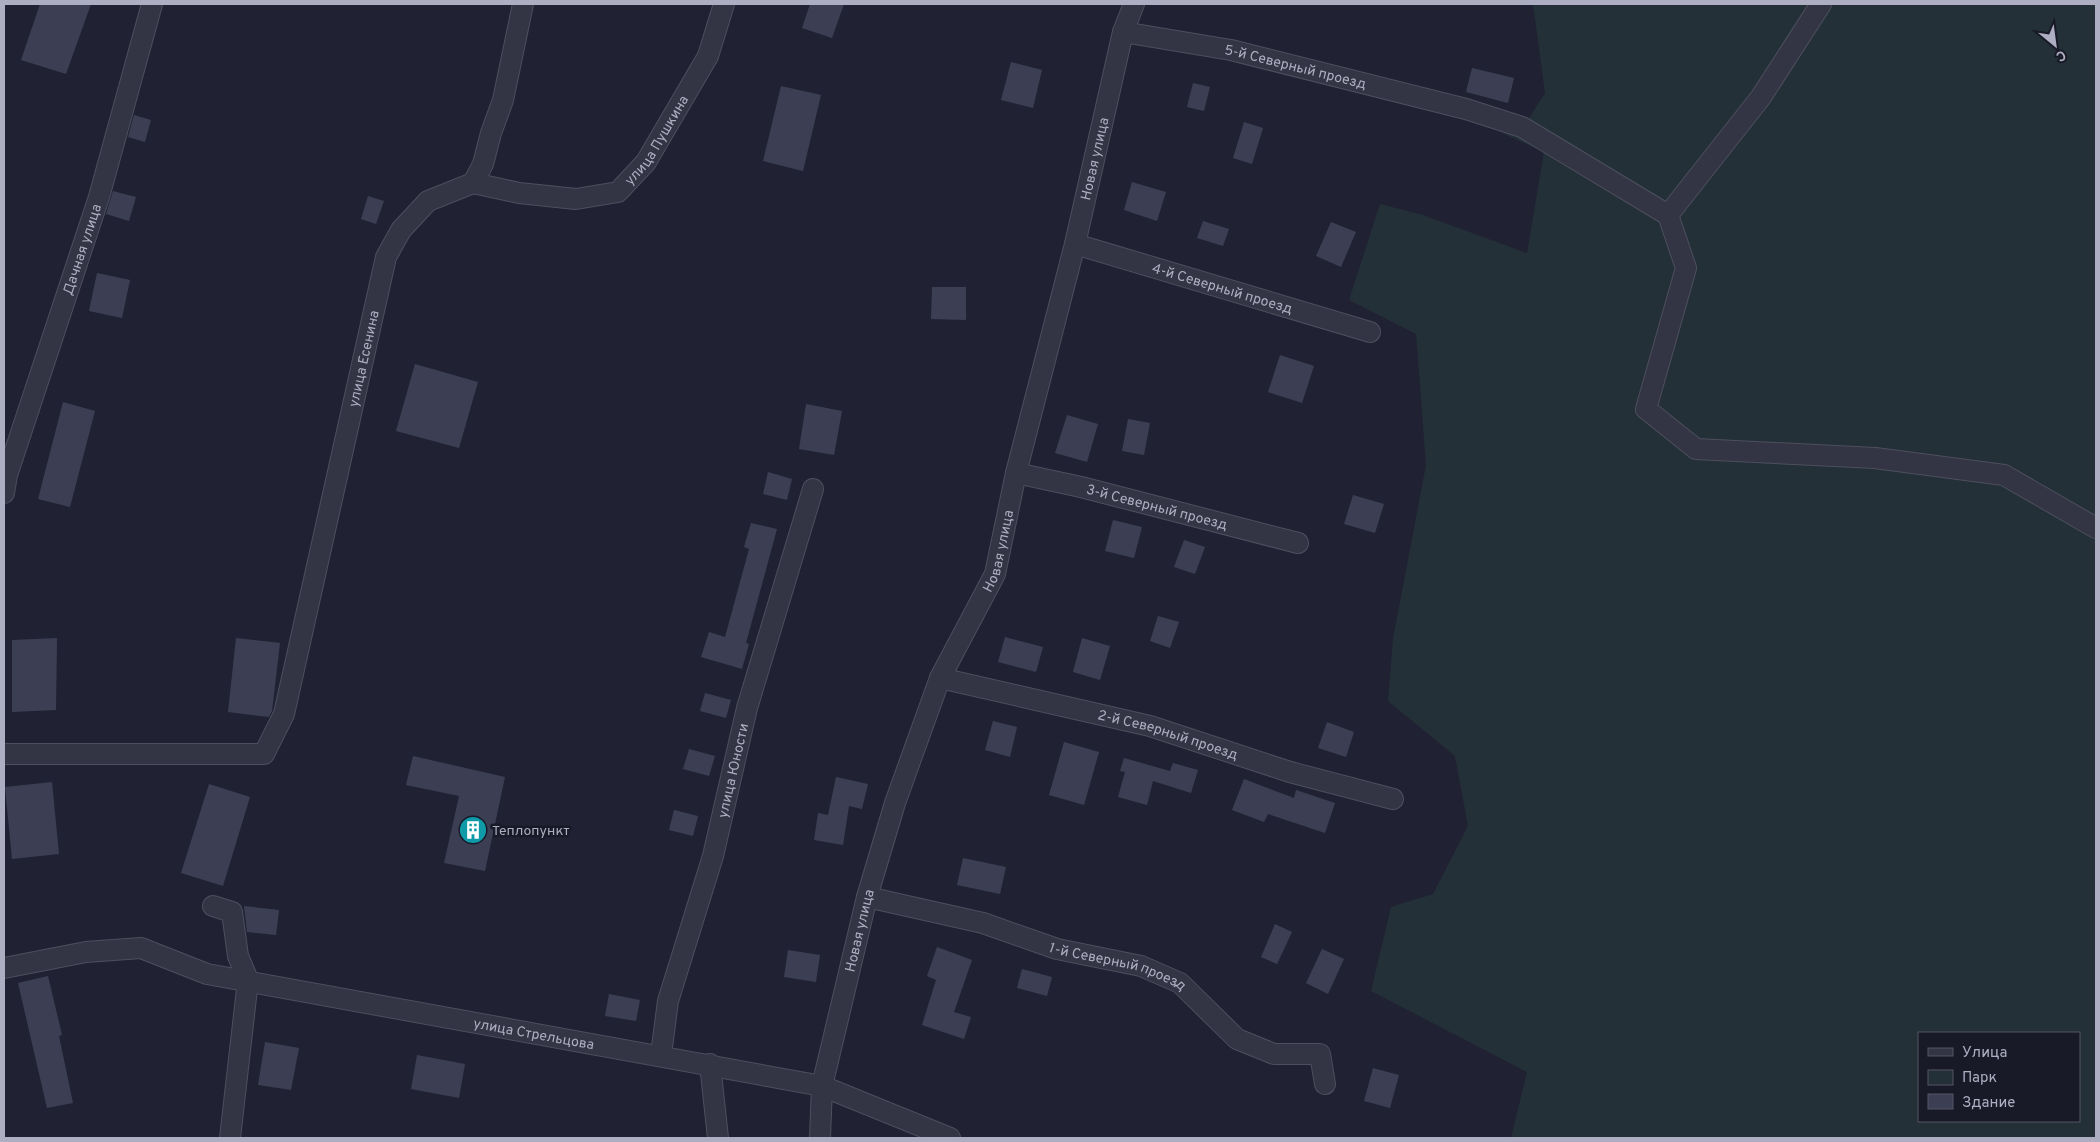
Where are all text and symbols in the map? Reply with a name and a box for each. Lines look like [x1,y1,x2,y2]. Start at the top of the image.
north arrow [2030,20,2080,70]
street label: 5-й Северный проезд [1223,42,1368,94]
text: С [2052,45,2069,65]
street label: улица Пушкина [622,93,693,189]
street label: Новая улица [1078,116,1113,202]
street label: Дачная улица [60,202,106,297]
street label: 4-й Северный проезд [1150,261,1294,318]
street label: улица Есенина [346,309,384,409]
street label: 3-й Северный проезд [1084,482,1229,534]
street label: Новая улица [980,509,1018,596]
street label: 2-й Северный проезд [1096,707,1240,764]
street label: улица Юности [715,722,753,820]
building icon: Теплопункт [458,815,488,845]
place label: Теплопункт [492,823,570,840]
street label: Новая улица [842,887,879,974]
street label: 1-й Северный проезд [1046,940,1190,995]
street label: улица Стрельцова [472,1016,596,1054]
legend [1918,1032,2080,1122]
text: Улица [1962,1044,2007,1063]
text: Парк [1962,1069,1997,1088]
text: Здание [1962,1094,2015,1113]

